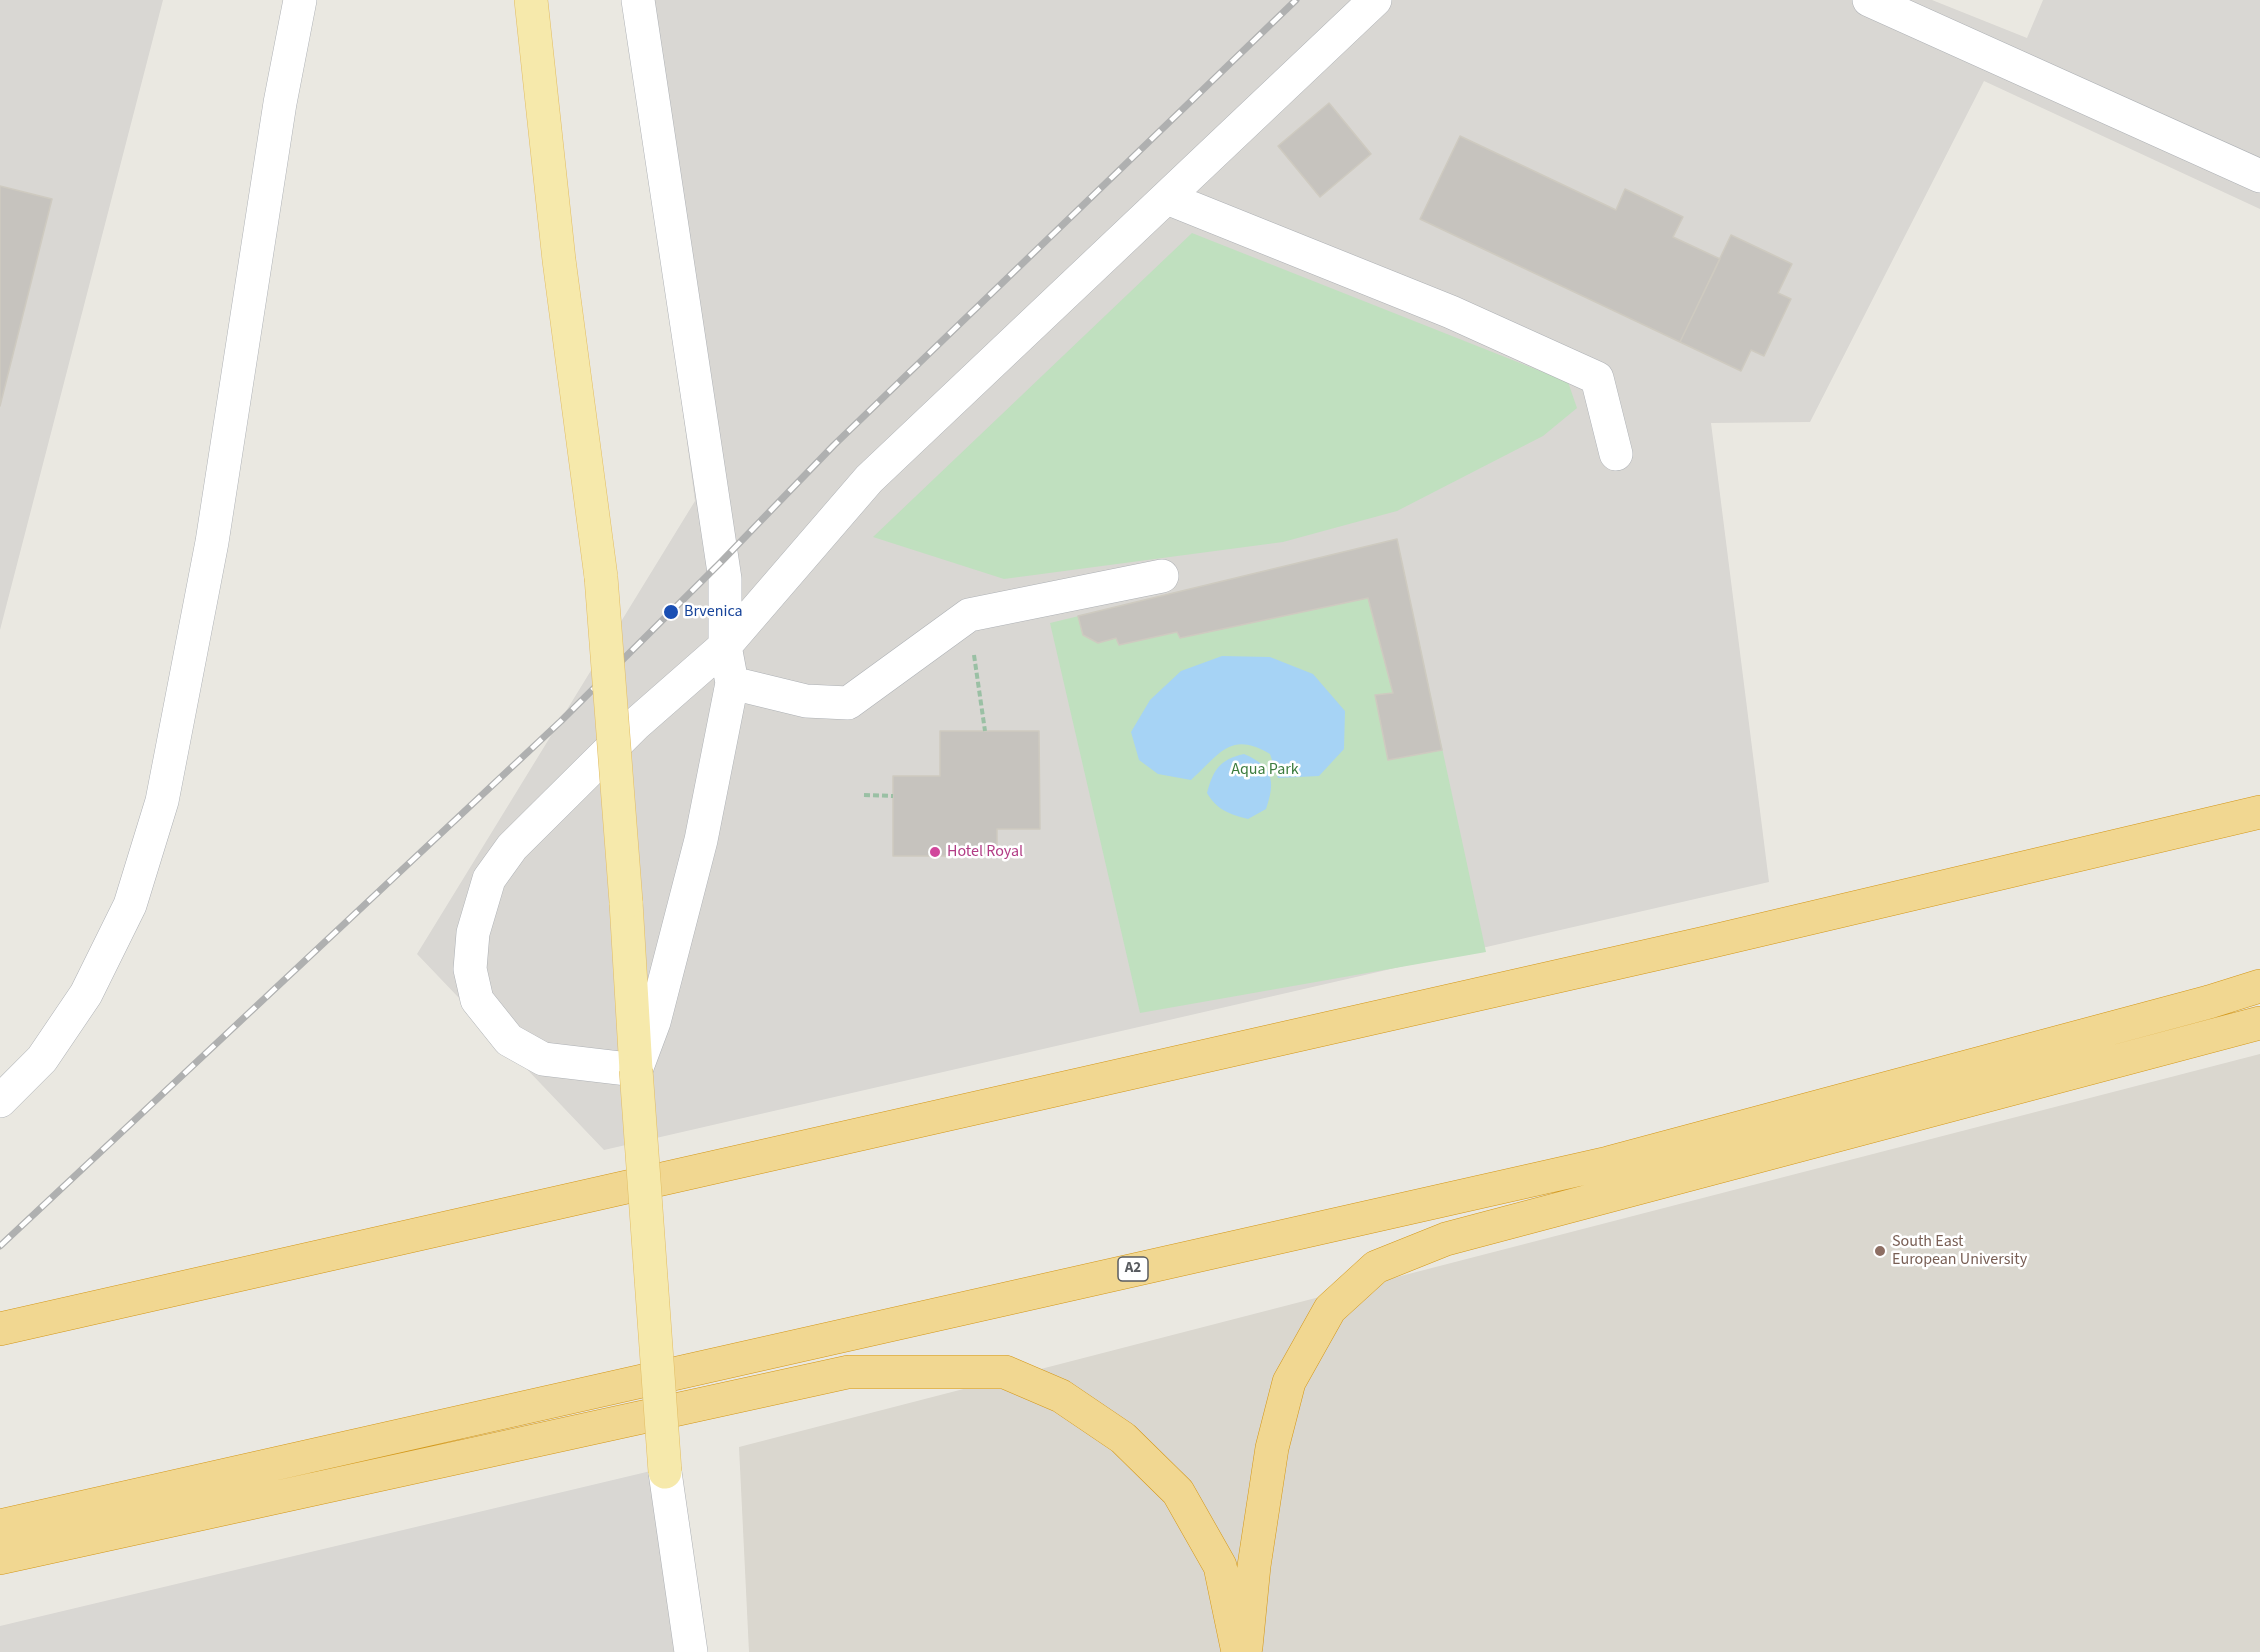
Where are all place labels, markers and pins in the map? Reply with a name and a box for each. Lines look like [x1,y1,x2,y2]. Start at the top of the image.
place label: Brvenica [684,602,743,622]
marker: Brvenica [662,603,680,621]
place label: Hotel Royal [947,842,1023,862]
marker: Hotel Royal [928,845,942,859]
place label: South East European University [1892,1232,2027,1270]
marker: South East European University [1873,1244,1887,1258]

